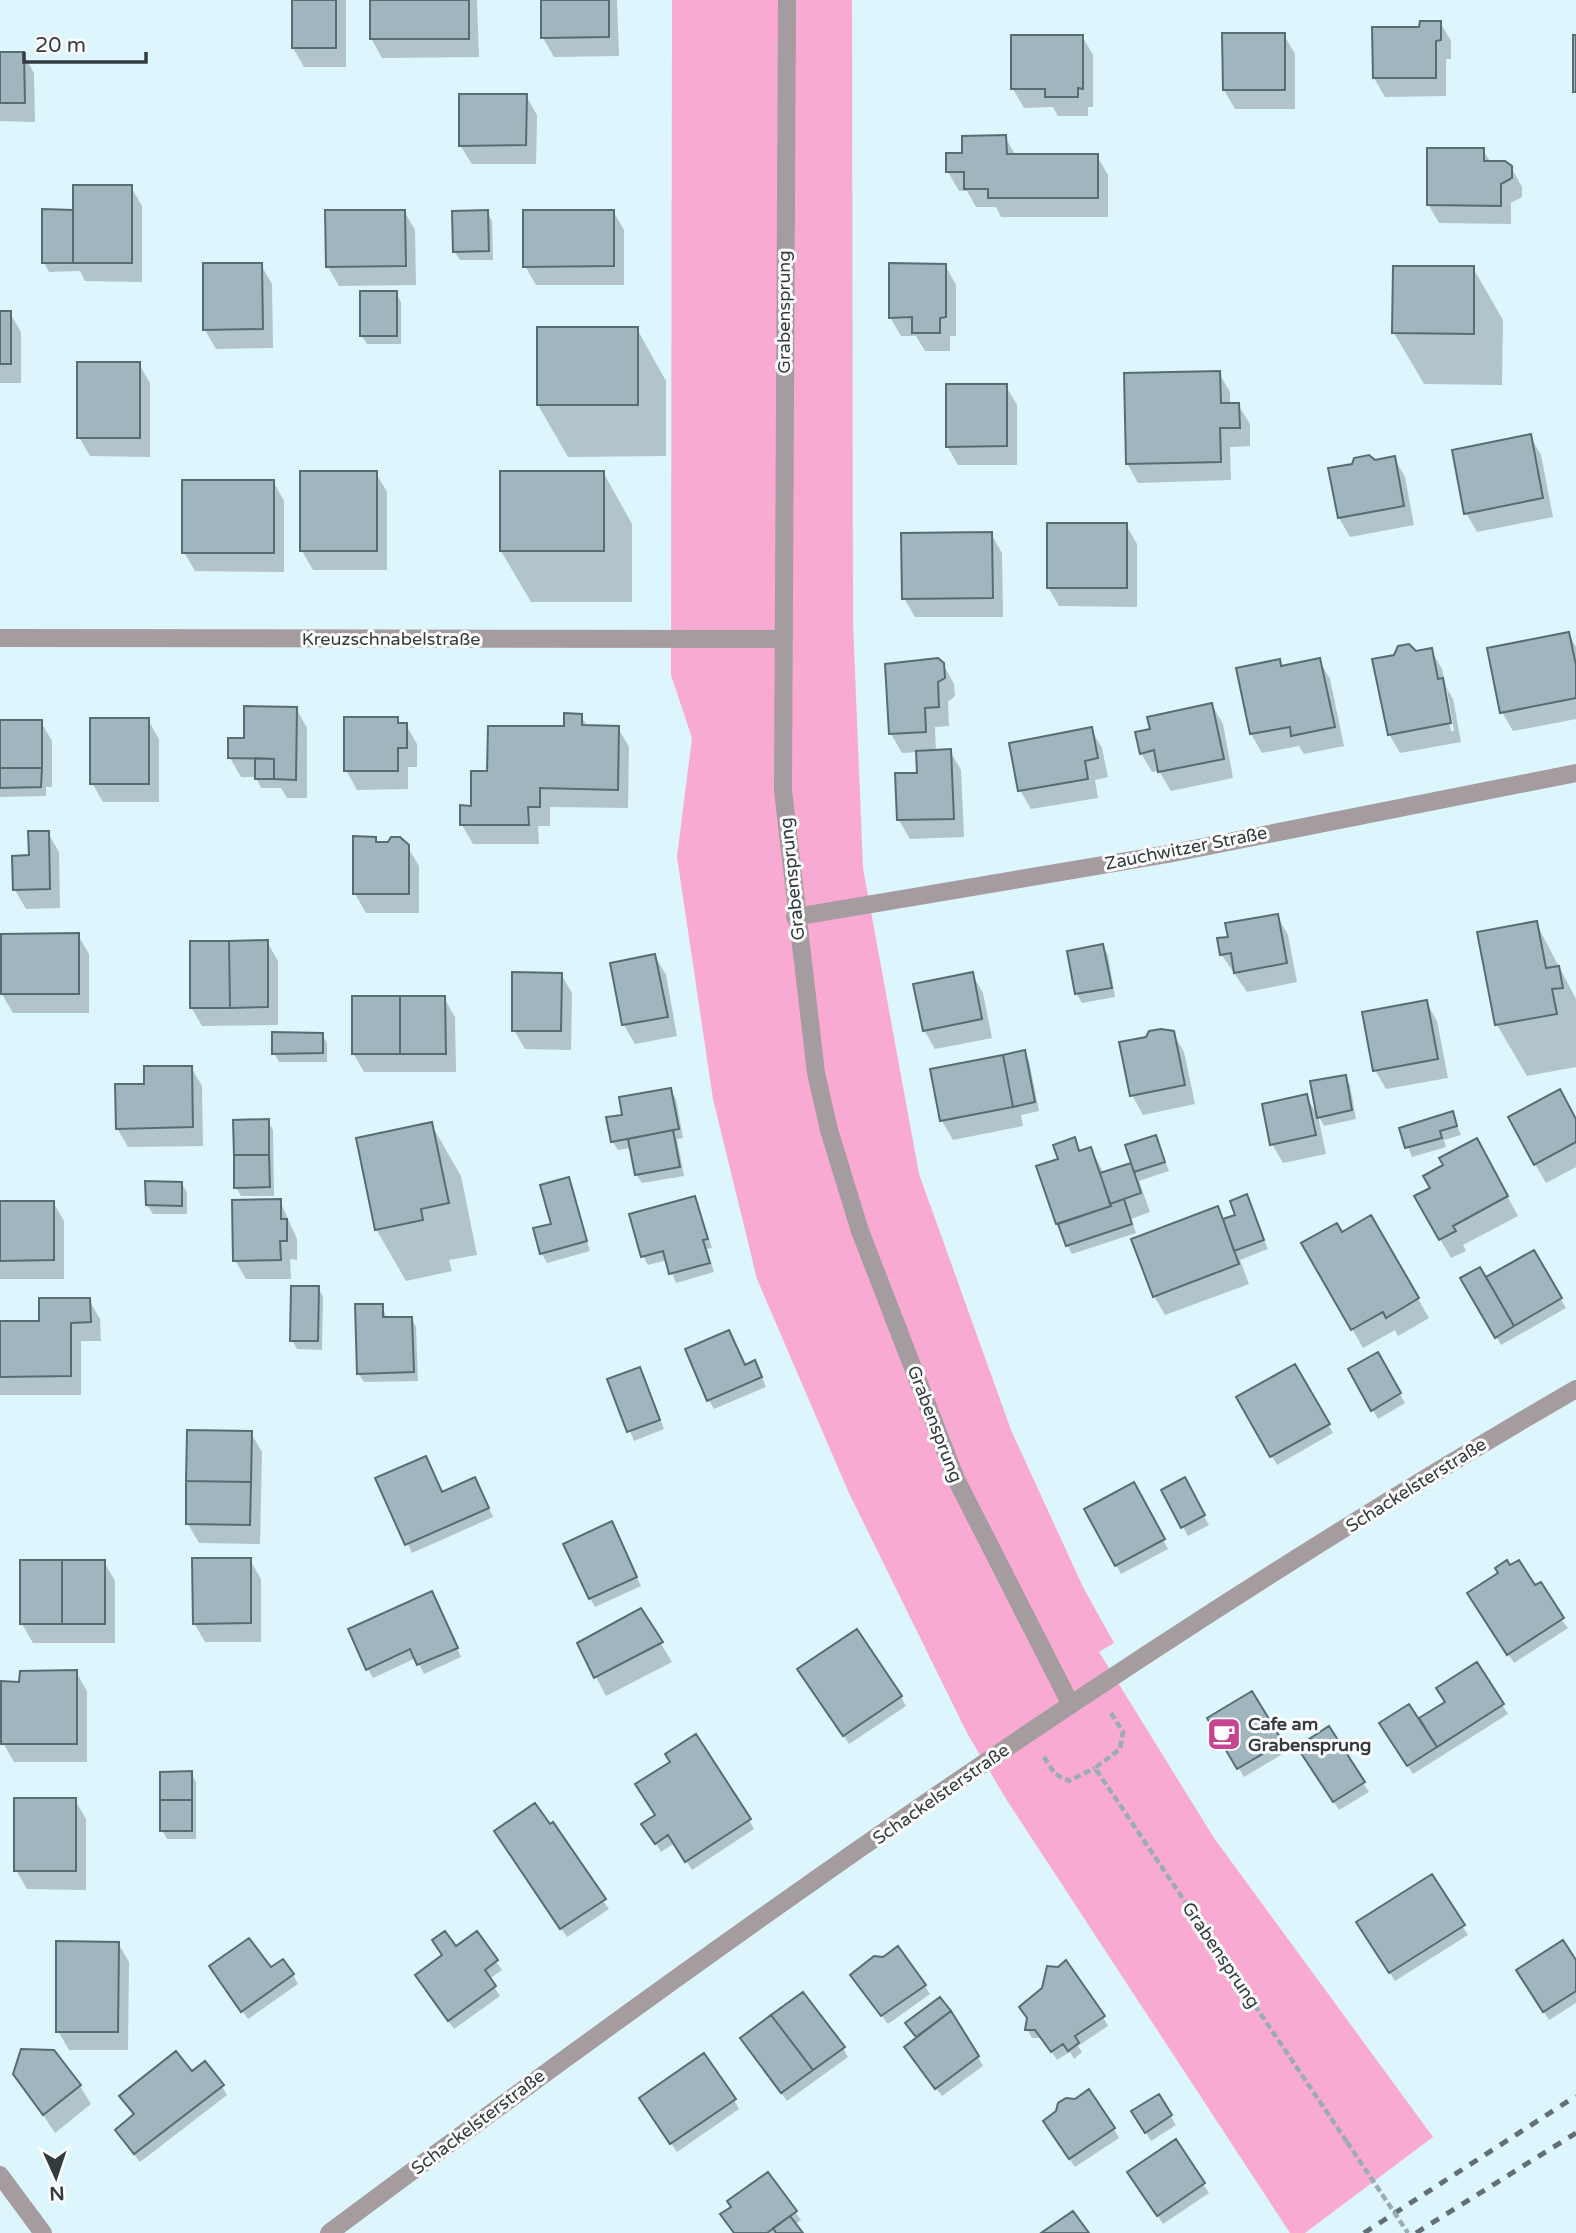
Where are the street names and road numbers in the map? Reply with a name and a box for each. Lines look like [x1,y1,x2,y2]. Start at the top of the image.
street label: Grabensprung [773,250,795,374]
street label: Kreuzschnabelstraße [302,628,480,650]
street label: Grabensprung [775,817,809,941]
street label: Zauchwitzer Straße [1103,821,1269,875]
street label: Grabensprung [903,1362,967,1486]
street label: Schackelsterstraße [1342,1433,1490,1537]
street label: Schackelsterstraße [868,1739,1014,1849]
street label: Grabensprung [1177,1898,1265,2012]
street label: Schackelsterstraße [407,2065,549,2179]

